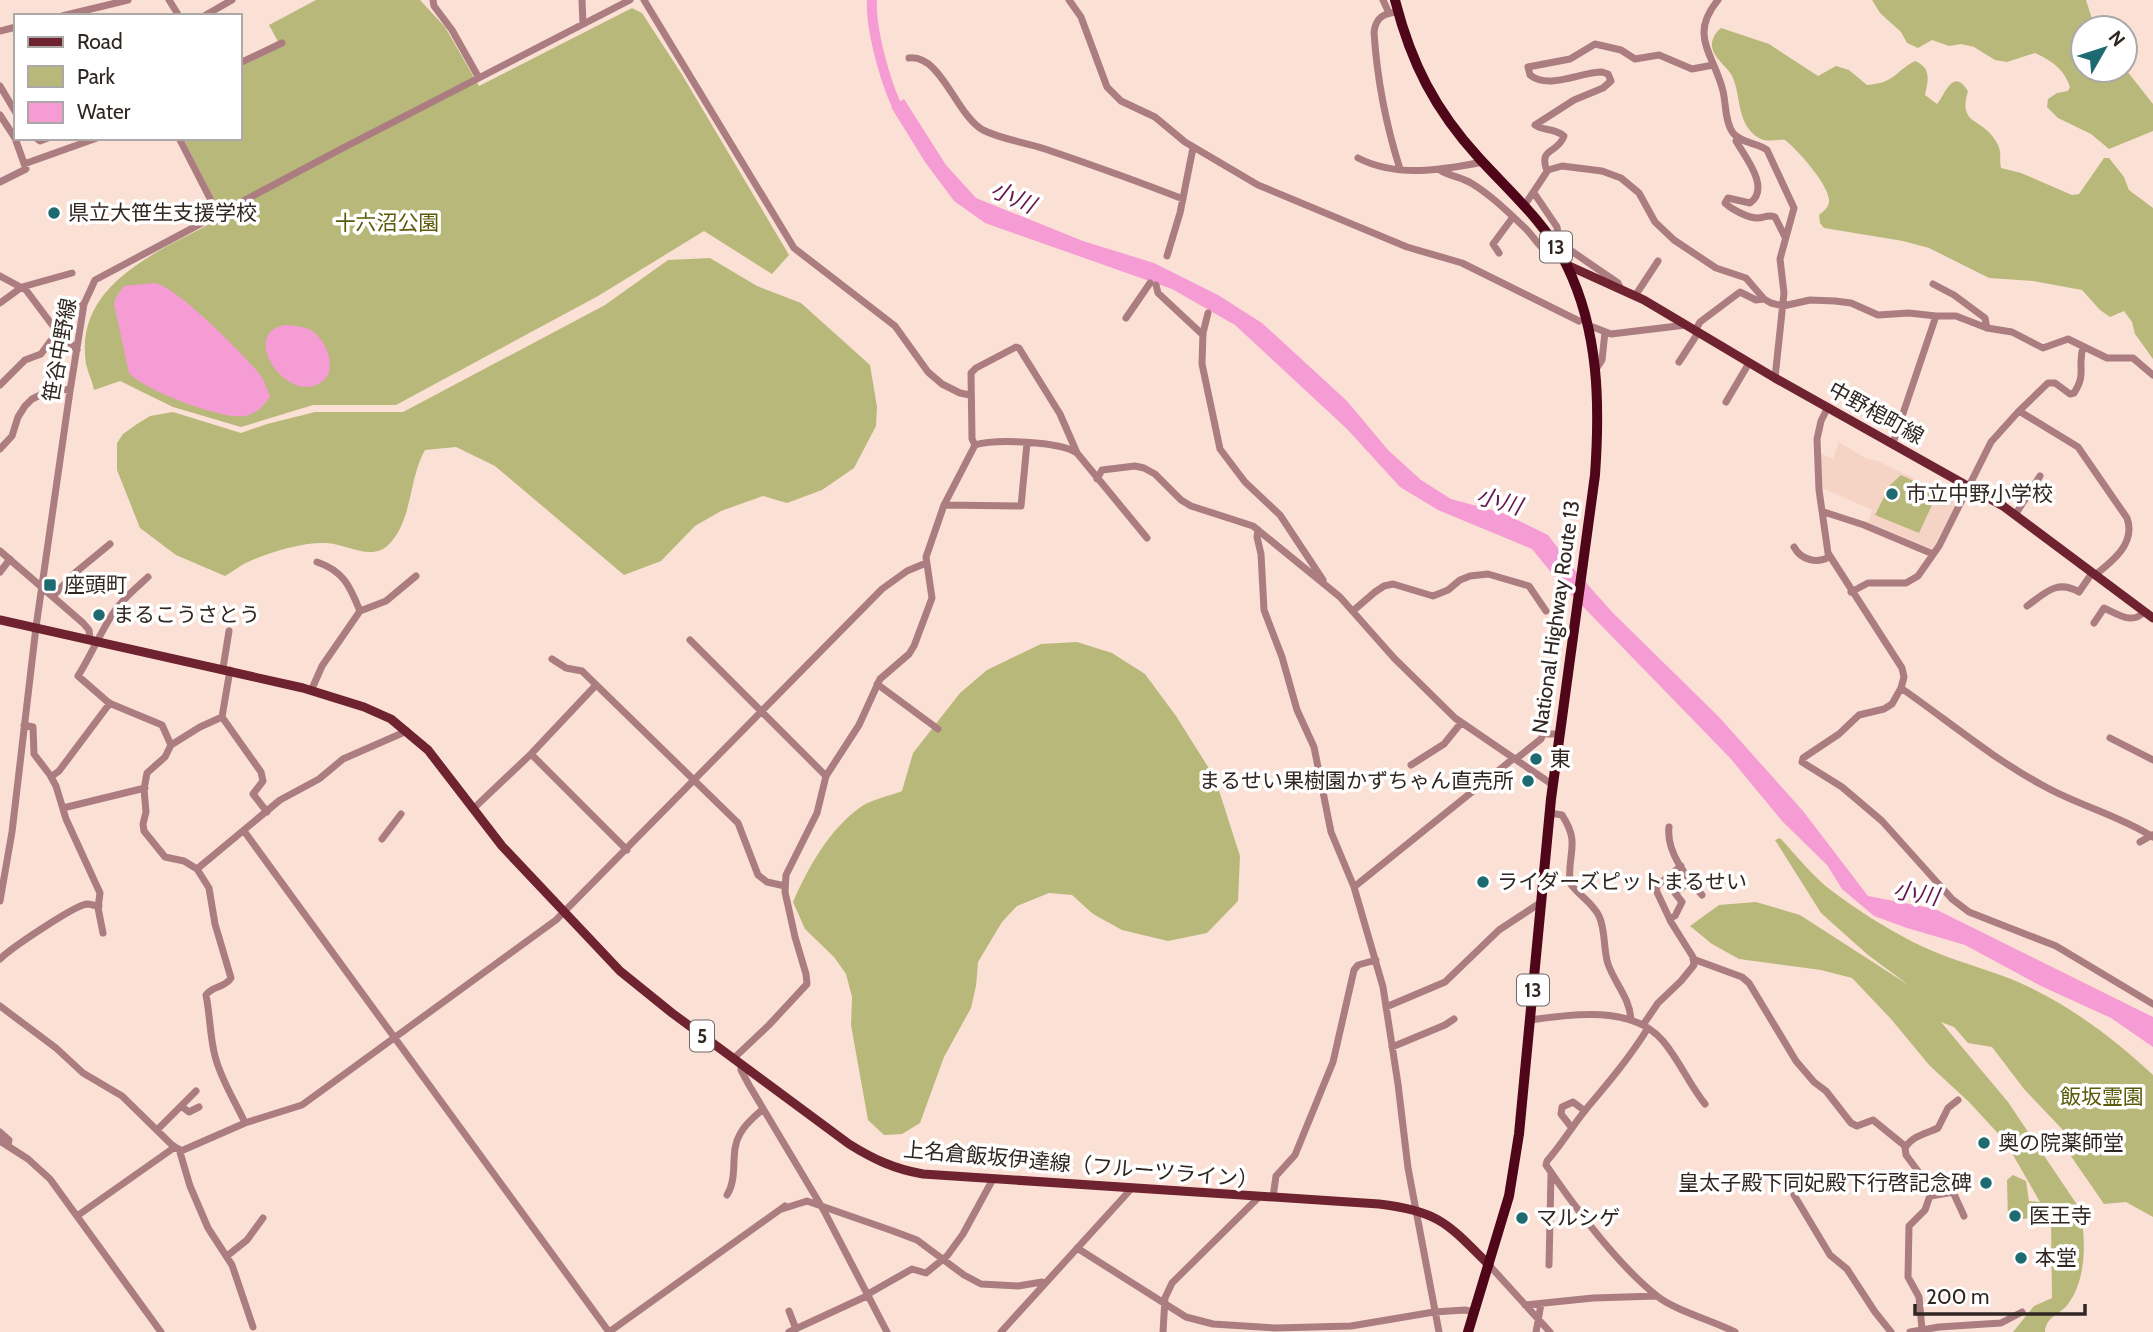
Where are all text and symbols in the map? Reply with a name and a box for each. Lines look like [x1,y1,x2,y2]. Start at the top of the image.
legend [14,14,242,140]
north arrow [2069,14,2139,84]
text: N [2104,26,2130,51]
text: Road [77,29,123,54]
text: Park [77,64,115,89]
text: Water [77,99,131,124]
water label: 小川 [986,175,1042,220]
place label: 県立大笹生支援学校 [68,200,257,225]
marker: 県立大笹生支援学校 [46,205,62,221]
park label: 十六沼公園 [335,210,440,235]
road number: 13 [1540,232,1572,262]
street label: 笹谷中野線 [38,296,81,404]
street label: 中野梍町線 [1824,376,1928,449]
place label: 市立中野小学校 [1906,481,2053,506]
water label: 小川 [1473,482,1528,521]
marker: 市立中野小学校 [1884,486,1900,502]
street label: National Highway Route 13 [1527,499,1584,735]
place label: 座頭町 [64,572,127,597]
marker: 座頭町 [42,577,58,593]
place label: まるこうさとう [113,602,260,627]
marker: まるこうさとう [91,607,107,623]
place label: 東 [1550,746,1571,771]
marker: 東 [1528,751,1544,767]
place label: まるせい果樹園かずちゃん直売所 [1199,768,1514,793]
marker: まるせい果樹園かずちゃん直売所 [1520,773,1536,789]
place label: ライダーズピットまるせい [1497,869,1747,894]
marker: ライダーズピットまるせい [1475,874,1491,890]
water label: 小川 [1891,875,1944,911]
road number: 13 [1517,974,1549,1006]
road number: 5 [690,1020,714,1052]
park label: 飯坂霊園 [2060,1084,2144,1109]
place label: 奥の院薬師堂 [1998,1130,2124,1155]
marker: 奥の院薬師堂 [1976,1135,1992,1151]
street label: 上名倉飯坂伊達線（フルーツライン） [902,1137,1260,1192]
place label: 皇太子殿下同妃殿下行啓記念碑 [1678,1170,1972,1195]
marker: 皇太子殿下同妃殿下行啓記念碑 [1978,1175,1994,1191]
place label: 医王寺 [2029,1203,2092,1228]
place label: マルシゲ [1536,1205,1620,1230]
marker: 医王寺 [2007,1208,2023,1224]
marker: マルシゲ [1514,1210,1530,1226]
place label: 本堂 [2035,1245,2077,1270]
marker: 本堂 [2013,1250,2029,1266]
scale bar [1915,1272,2085,1316]
text: 200 m [1926,1284,1989,1309]

